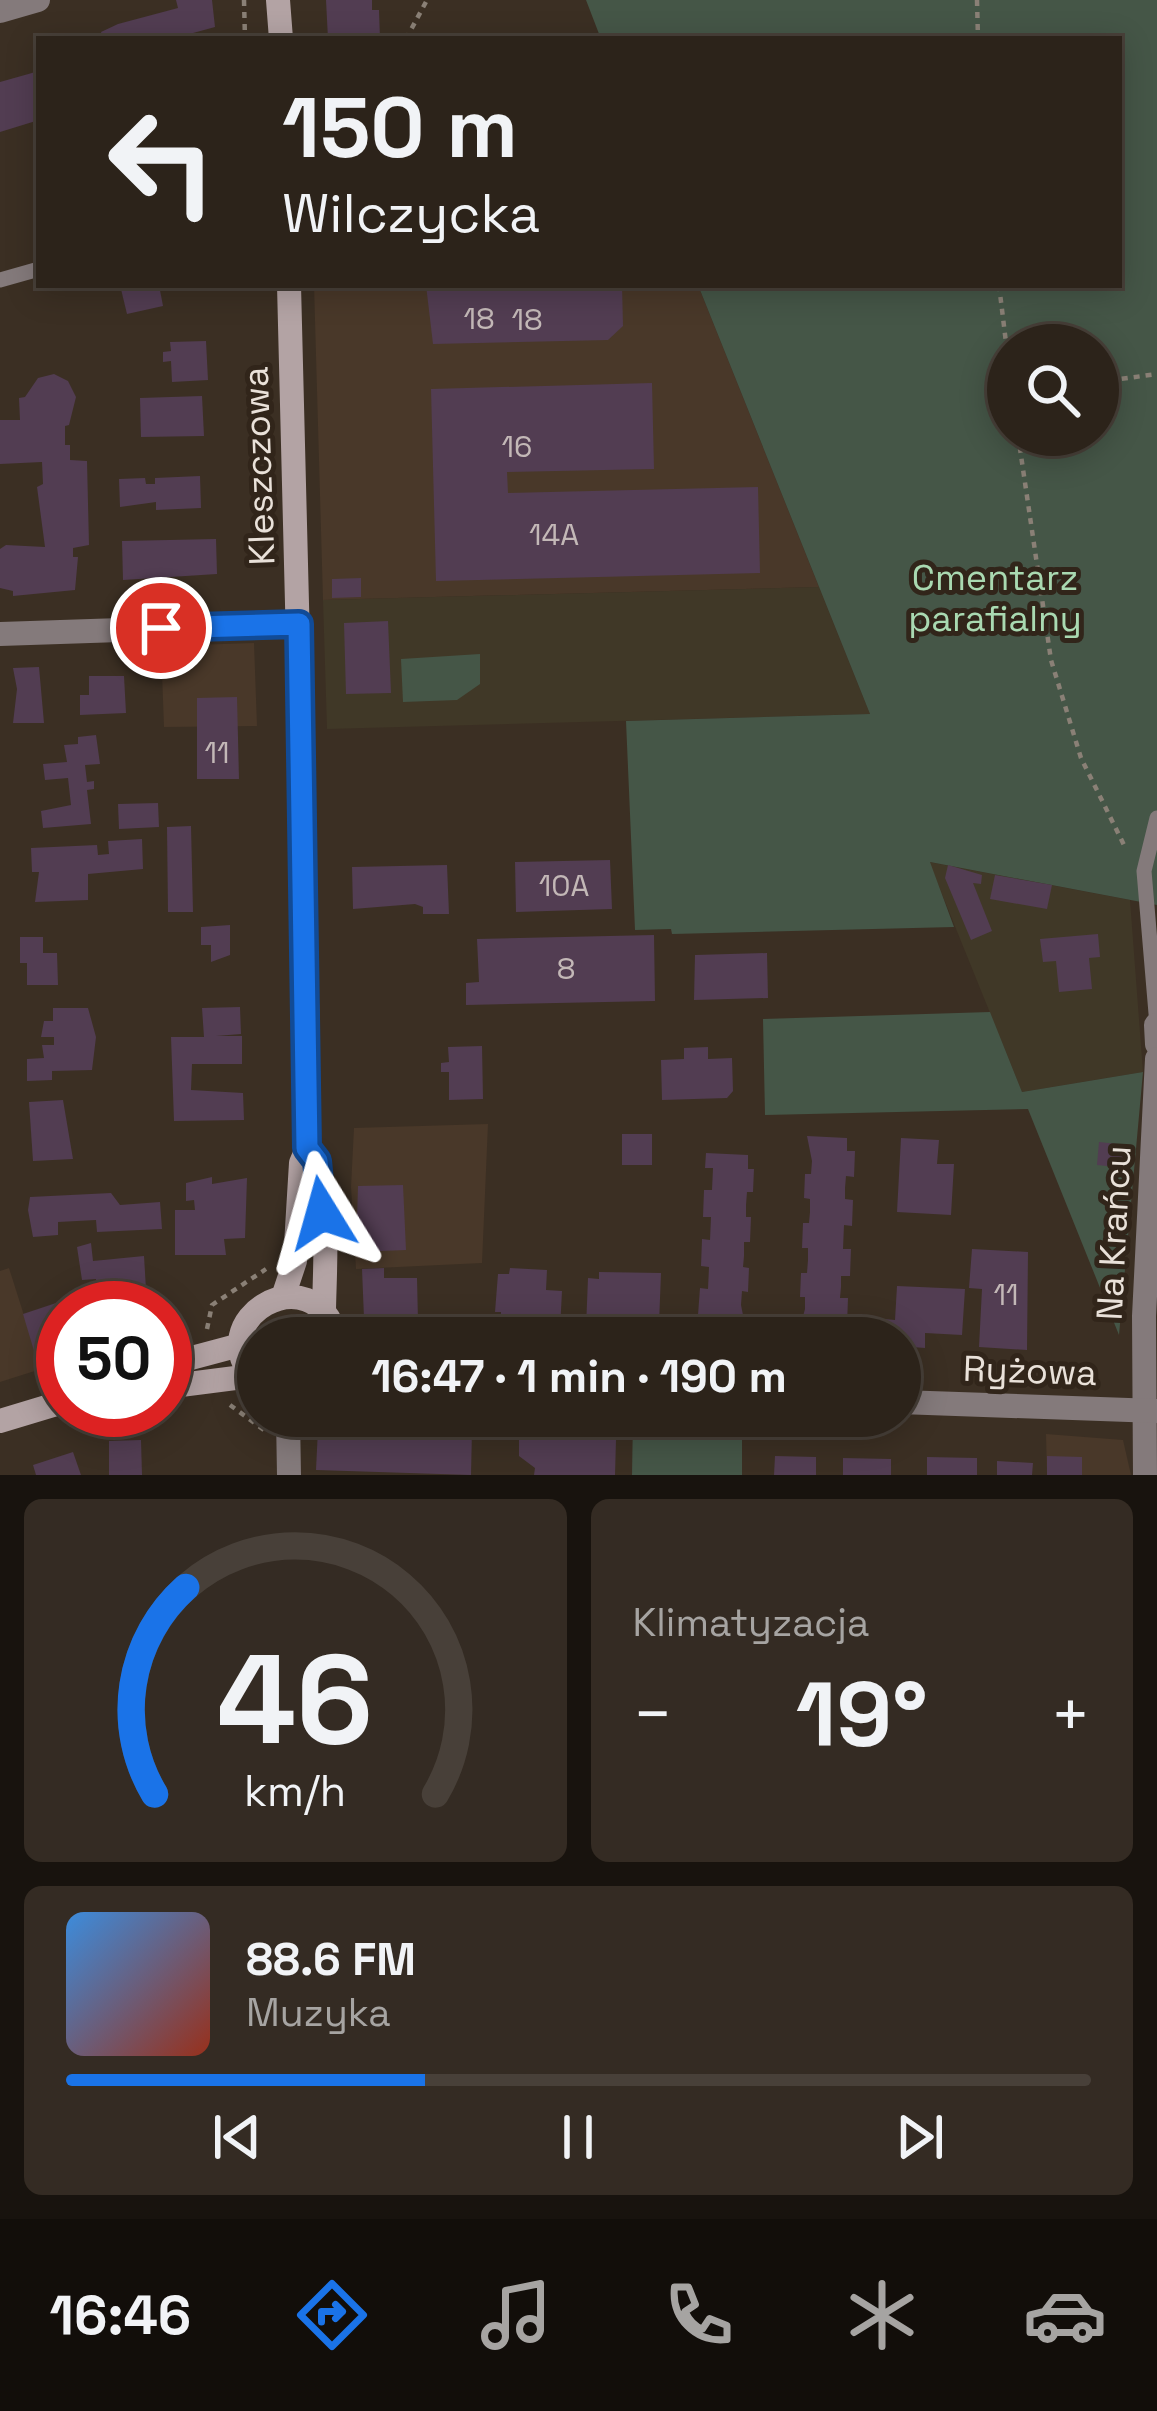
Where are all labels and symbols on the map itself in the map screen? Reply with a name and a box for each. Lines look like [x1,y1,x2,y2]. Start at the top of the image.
house number: 18 [463,299,495,338]
house number: 18 [511,300,543,339]
street label: Kleszczowa [233,366,285,566]
house number: 16 [502,427,532,466]
house number: 14A [529,515,579,554]
park label: Cmentarz parafialny [908,555,1082,642]
pin [110,577,212,679]
house number: 11 [204,733,230,772]
house number: 10A [539,866,589,905]
house number: 8 [557,949,575,988]
street label: Na Krańcu [1086,1144,1142,1322]
position arrow [259,1150,385,1276]
house number: 11 [993,1275,1019,1314]
speed limit sign: 50 [36,1281,192,1437]
street label: Ryżowa [962,1346,1098,1396]

